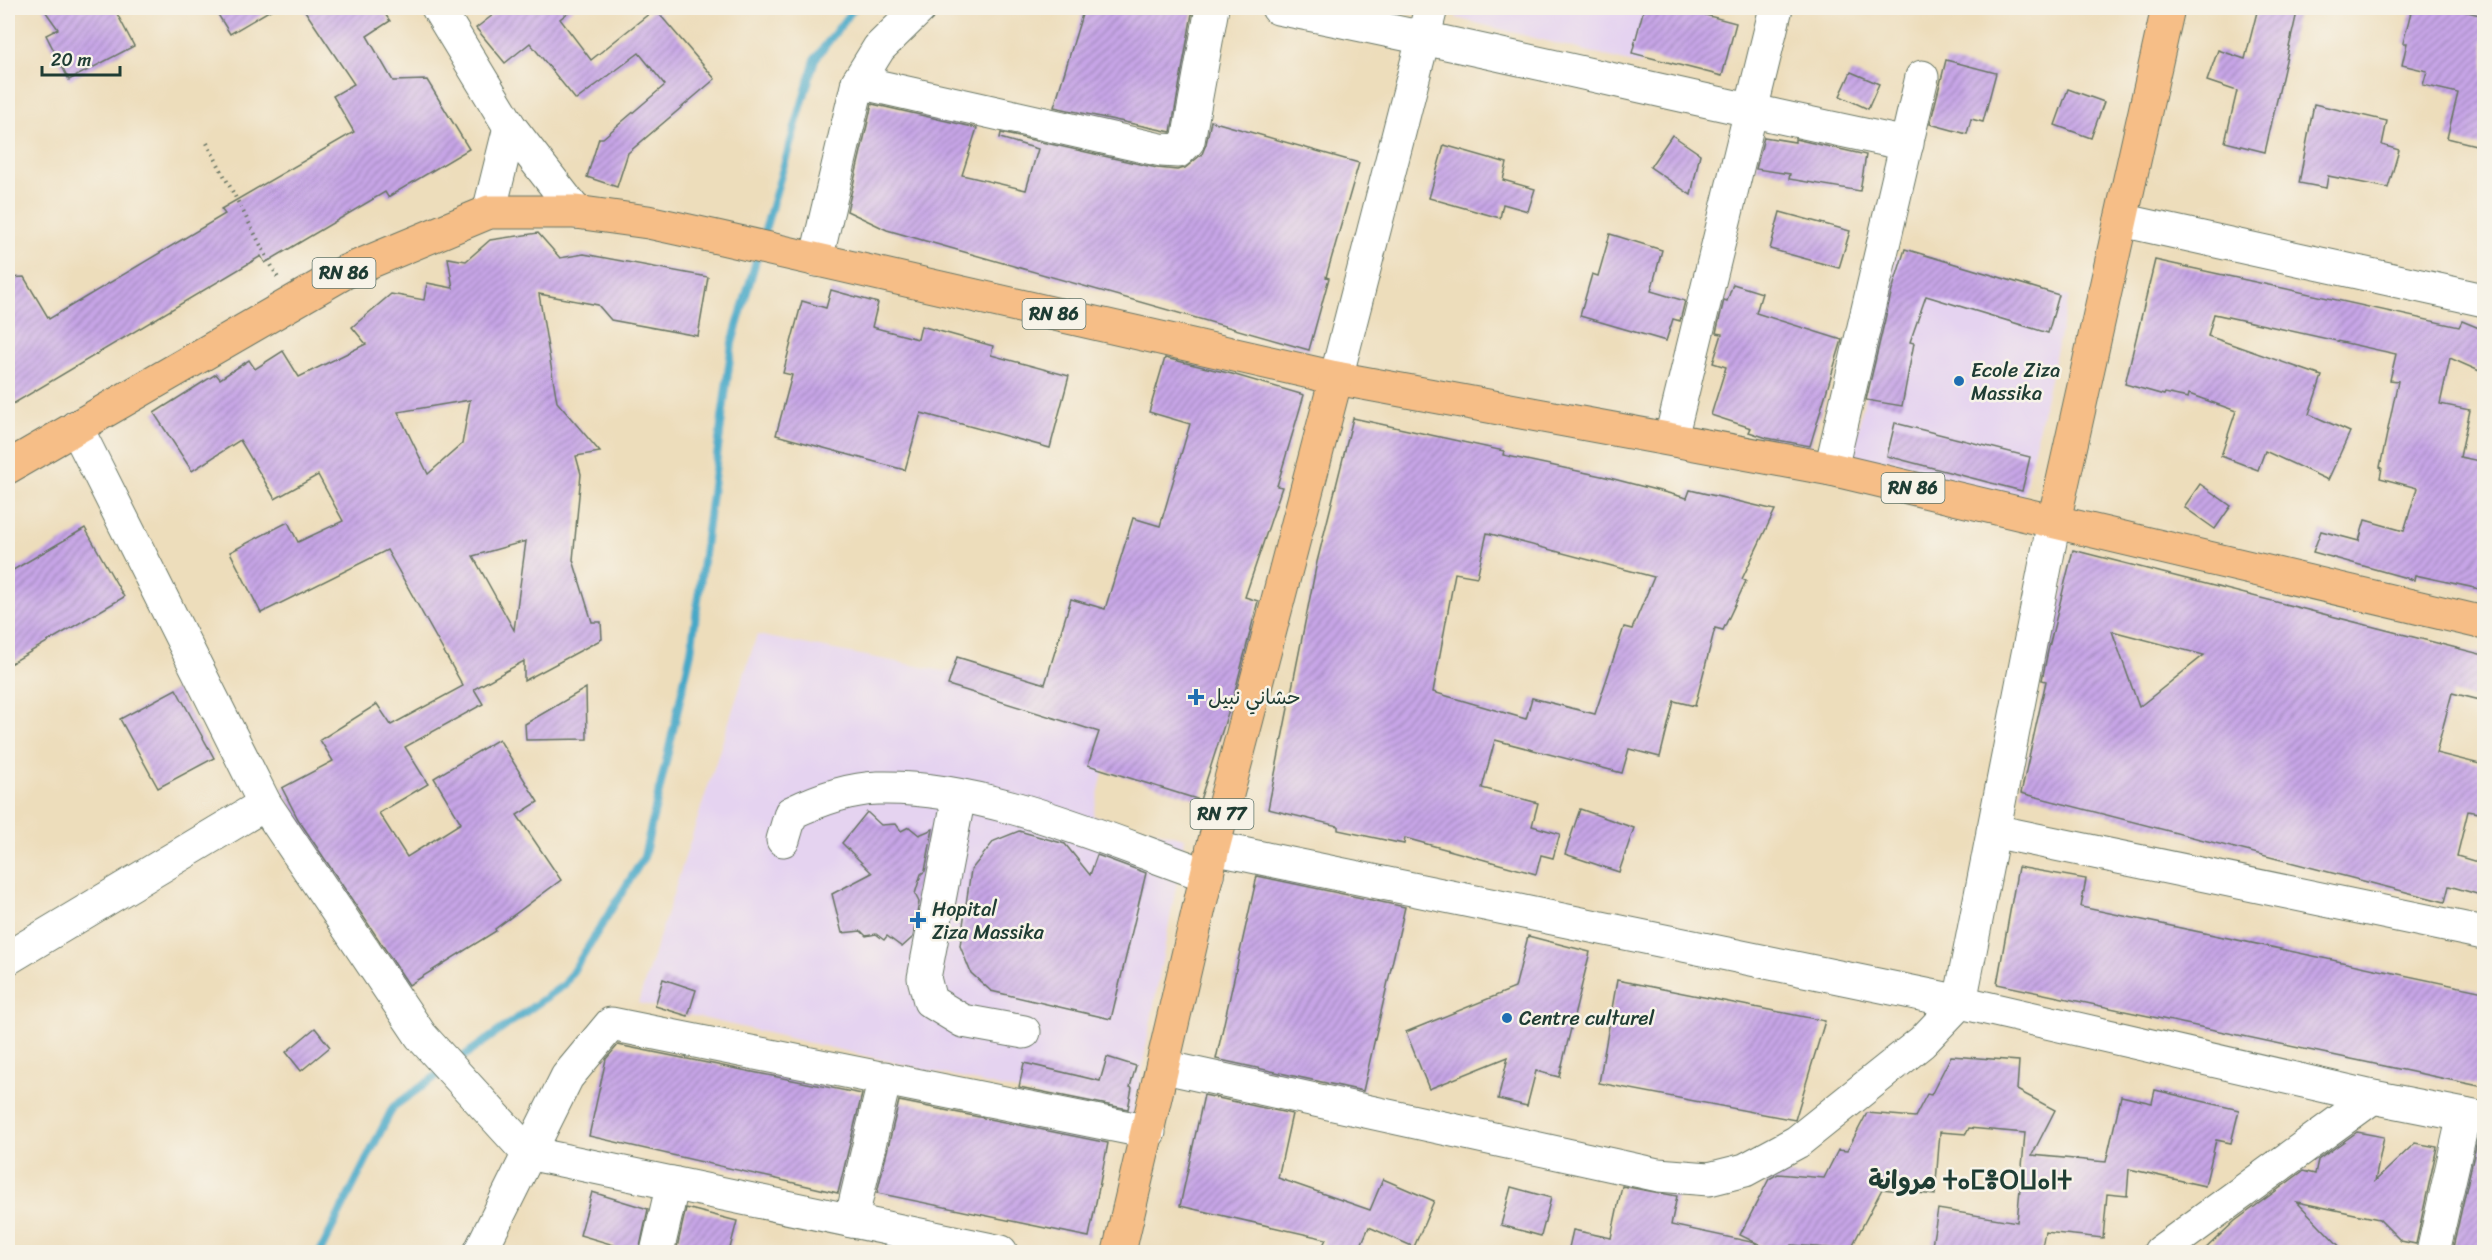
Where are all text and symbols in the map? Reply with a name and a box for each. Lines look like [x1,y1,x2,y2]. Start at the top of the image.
scale bar [42,39,120,77]
text: 20 m [51,44,91,76]
road number: RN 86 [312,258,376,288]
road number: RN 86 [1022,299,1086,329]
place label: Ecole Ziza Massika [1971,353,2060,411]
marker: Ecole Ziza Massika [1952,374,1966,388]
road number: RN 86 [1882,473,1944,503]
place label: حشاني نبيل [1208,680,1301,715]
marker: حشاني نبيل [1189,690,1203,704]
road number: RN 77 [1190,799,1254,829]
place label: Hopital Ziza Massika [932,892,1045,950]
marker: Hopital Ziza Massika [909,911,927,929]
place label: Centre culturel [1519,1001,1656,1036]
marker: Centre culturel [1500,1011,1514,1025]
district label: مروانة ⵜⴰⵎⴻⵔⵡⴰⵏⵜ [1868,1157,2073,1203]

